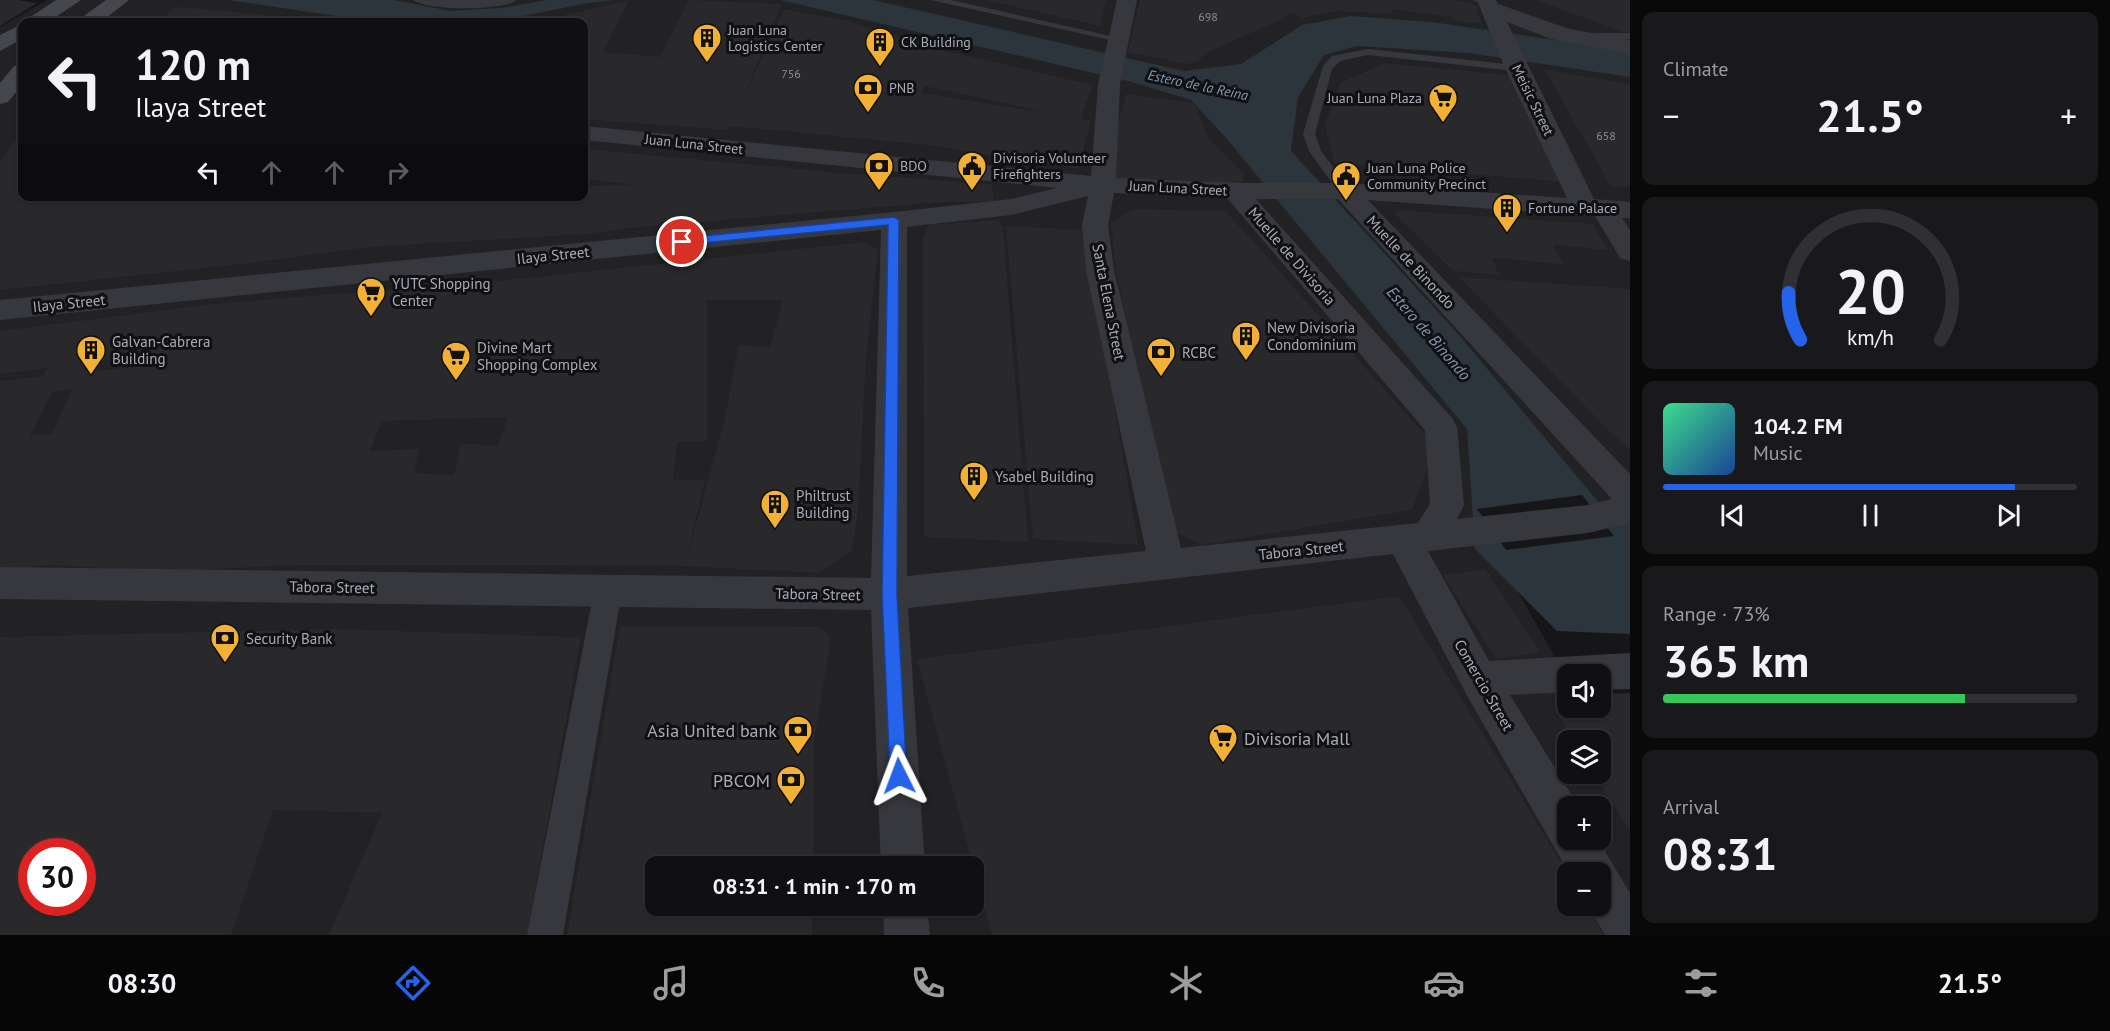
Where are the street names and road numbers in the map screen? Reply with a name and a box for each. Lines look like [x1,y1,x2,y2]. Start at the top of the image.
street label: Meisic Street [1508,61,1558,139]
street label: Juan Luna Street [643,130,744,158]
street label: Juan Luna Street [1127,176,1228,200]
street label: Muelle de Divisoria [1244,203,1340,309]
street label: Muelle de Binondo [1363,211,1459,313]
street label: Ilaya Street [516,242,590,268]
street label: Santa Elena Street [1088,242,1130,362]
street label: Ilaya Street [32,290,106,316]
street label: Tabora Street [1258,536,1344,564]
street label: Tabora Street [289,577,375,597]
street label: Tabora Street [775,584,861,604]
street label: Comercio Street [1450,636,1518,734]

